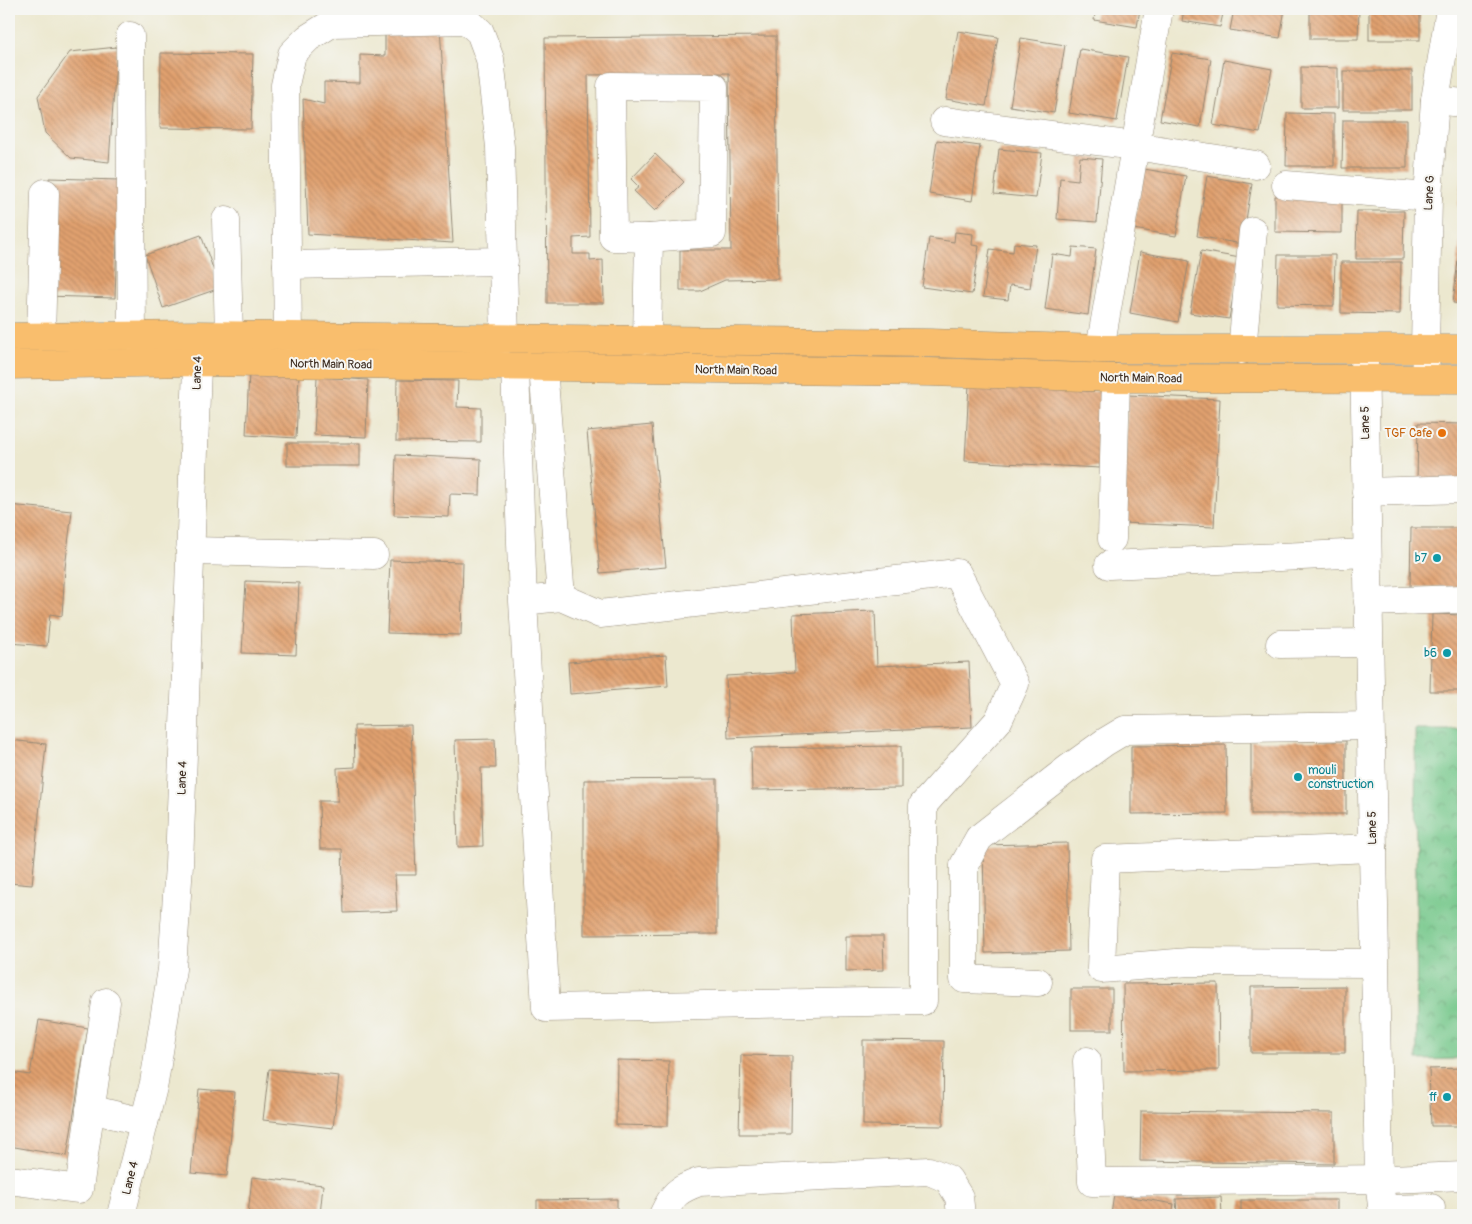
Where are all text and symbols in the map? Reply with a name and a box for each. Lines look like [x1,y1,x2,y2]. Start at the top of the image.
street label: Lane G [1421,175,1438,211]
street label: Lane 4 [189,356,206,390]
street label: North Main Road [290,356,372,373]
street label: North Main Road [695,362,777,379]
street label: North Main Road [1100,370,1182,387]
street label: Lane 5 [1358,406,1373,440]
place label: TGF Cafe [1385,426,1432,441]
marker: TGF Cafe [1436,427,1448,439]
place label: b7 [1415,551,1428,566]
marker: b7 [1431,552,1443,564]
place label: b6 [1424,646,1437,661]
marker: b6 [1441,647,1453,659]
street label: Lane 4 [174,761,191,795]
place label: mouli construction [1308,763,1374,792]
marker: mouli construction [1292,771,1304,783]
street label: Lane 5 [1365,811,1380,845]
place label: ff [1429,1090,1437,1105]
marker: ff [1441,1091,1453,1103]
street label: Lane 4 [119,1160,142,1197]

